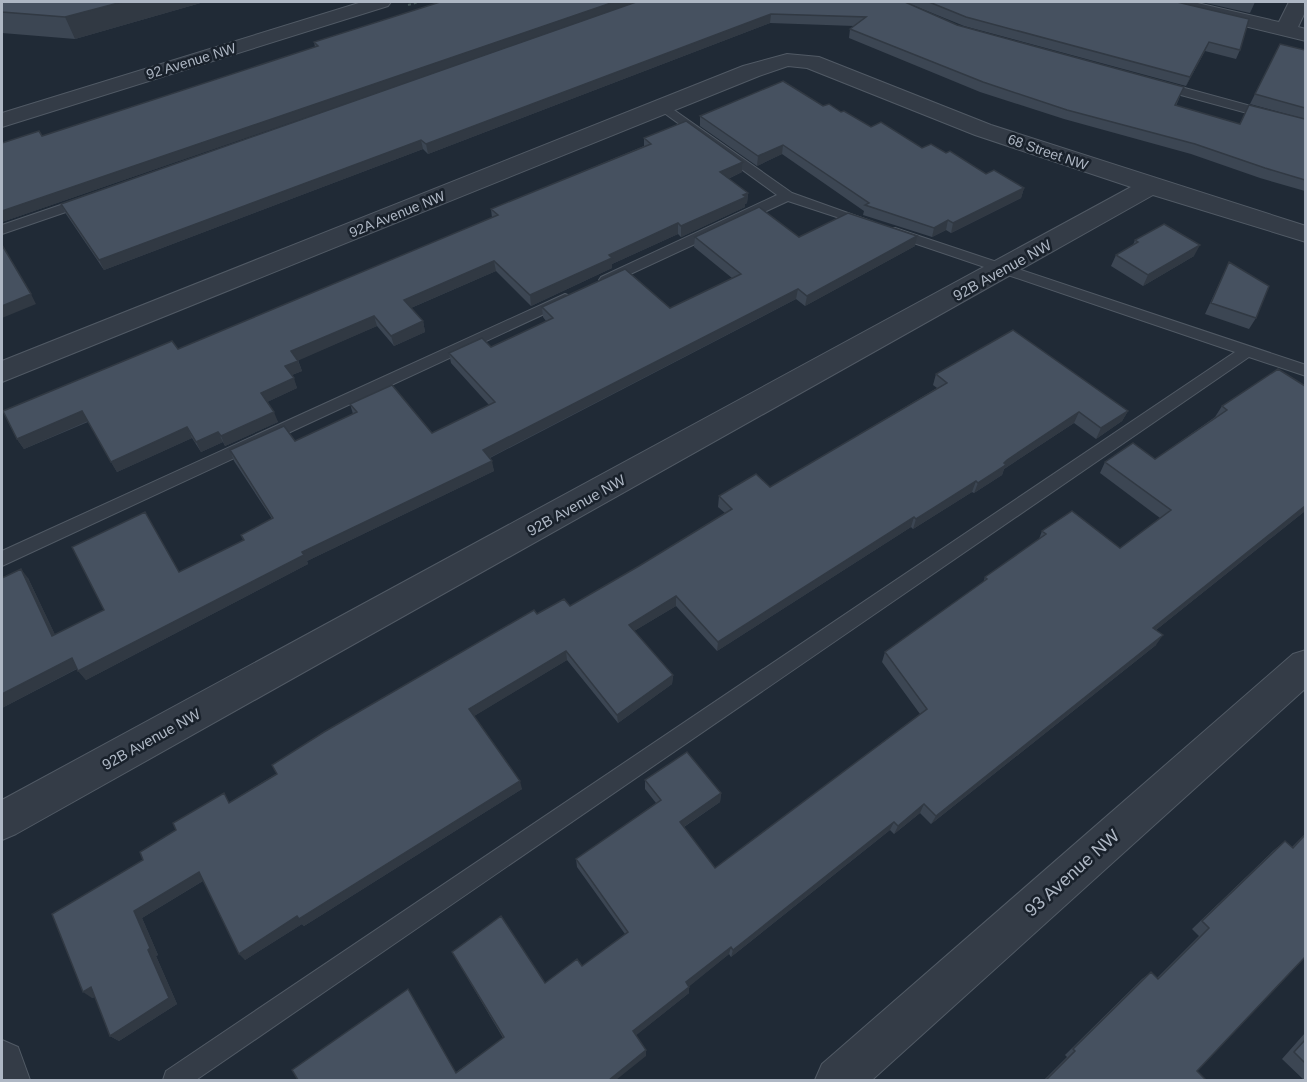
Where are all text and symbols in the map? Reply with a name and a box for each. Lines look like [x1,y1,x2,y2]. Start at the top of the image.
street label: 92 Avenue NW [144,40,239,82]
street label: 68 Street NW [1006,131,1091,173]
street label: 92A Avenue NW [347,187,448,240]
street label: 92B Avenue NW [950,236,1055,304]
street label: 92B Avenue NW [524,471,629,539]
street label: 92B Avenue NW [99,705,204,773]
street label: 93 Avenue NW [1021,826,1123,920]

